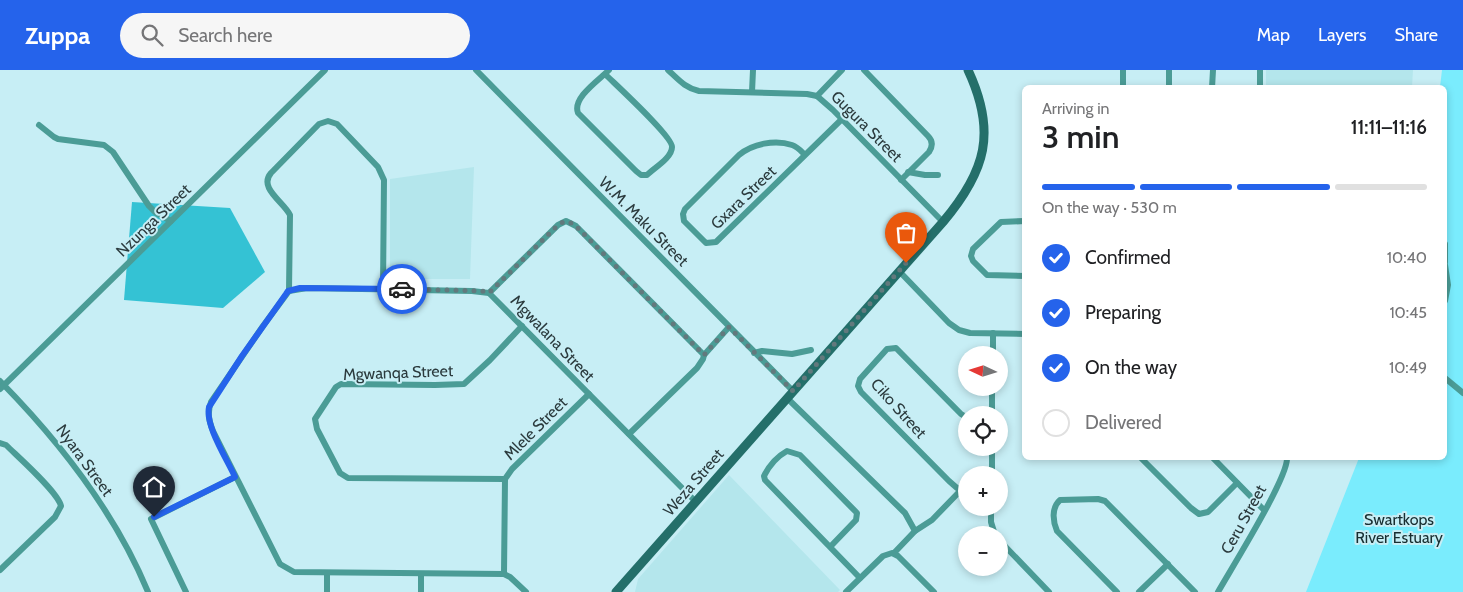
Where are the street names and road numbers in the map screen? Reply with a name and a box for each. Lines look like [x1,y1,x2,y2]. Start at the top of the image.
street label: Gugura Street [827,87,907,166]
street label: Gxara Street [707,161,780,233]
street label: W.M. Maku Street [595,173,693,270]
street label: Nzunga Street [112,180,195,261]
street label: Mgwalana Street [507,291,599,386]
street label: Mgwanqa Street [343,361,454,384]
street label: Ciko Street [867,374,931,443]
street label: Mlele Street [500,392,571,464]
street label: Nyara Street [52,421,117,500]
street label: Weza Street [659,444,728,520]
street label: Ceru Street [1217,481,1270,557]

